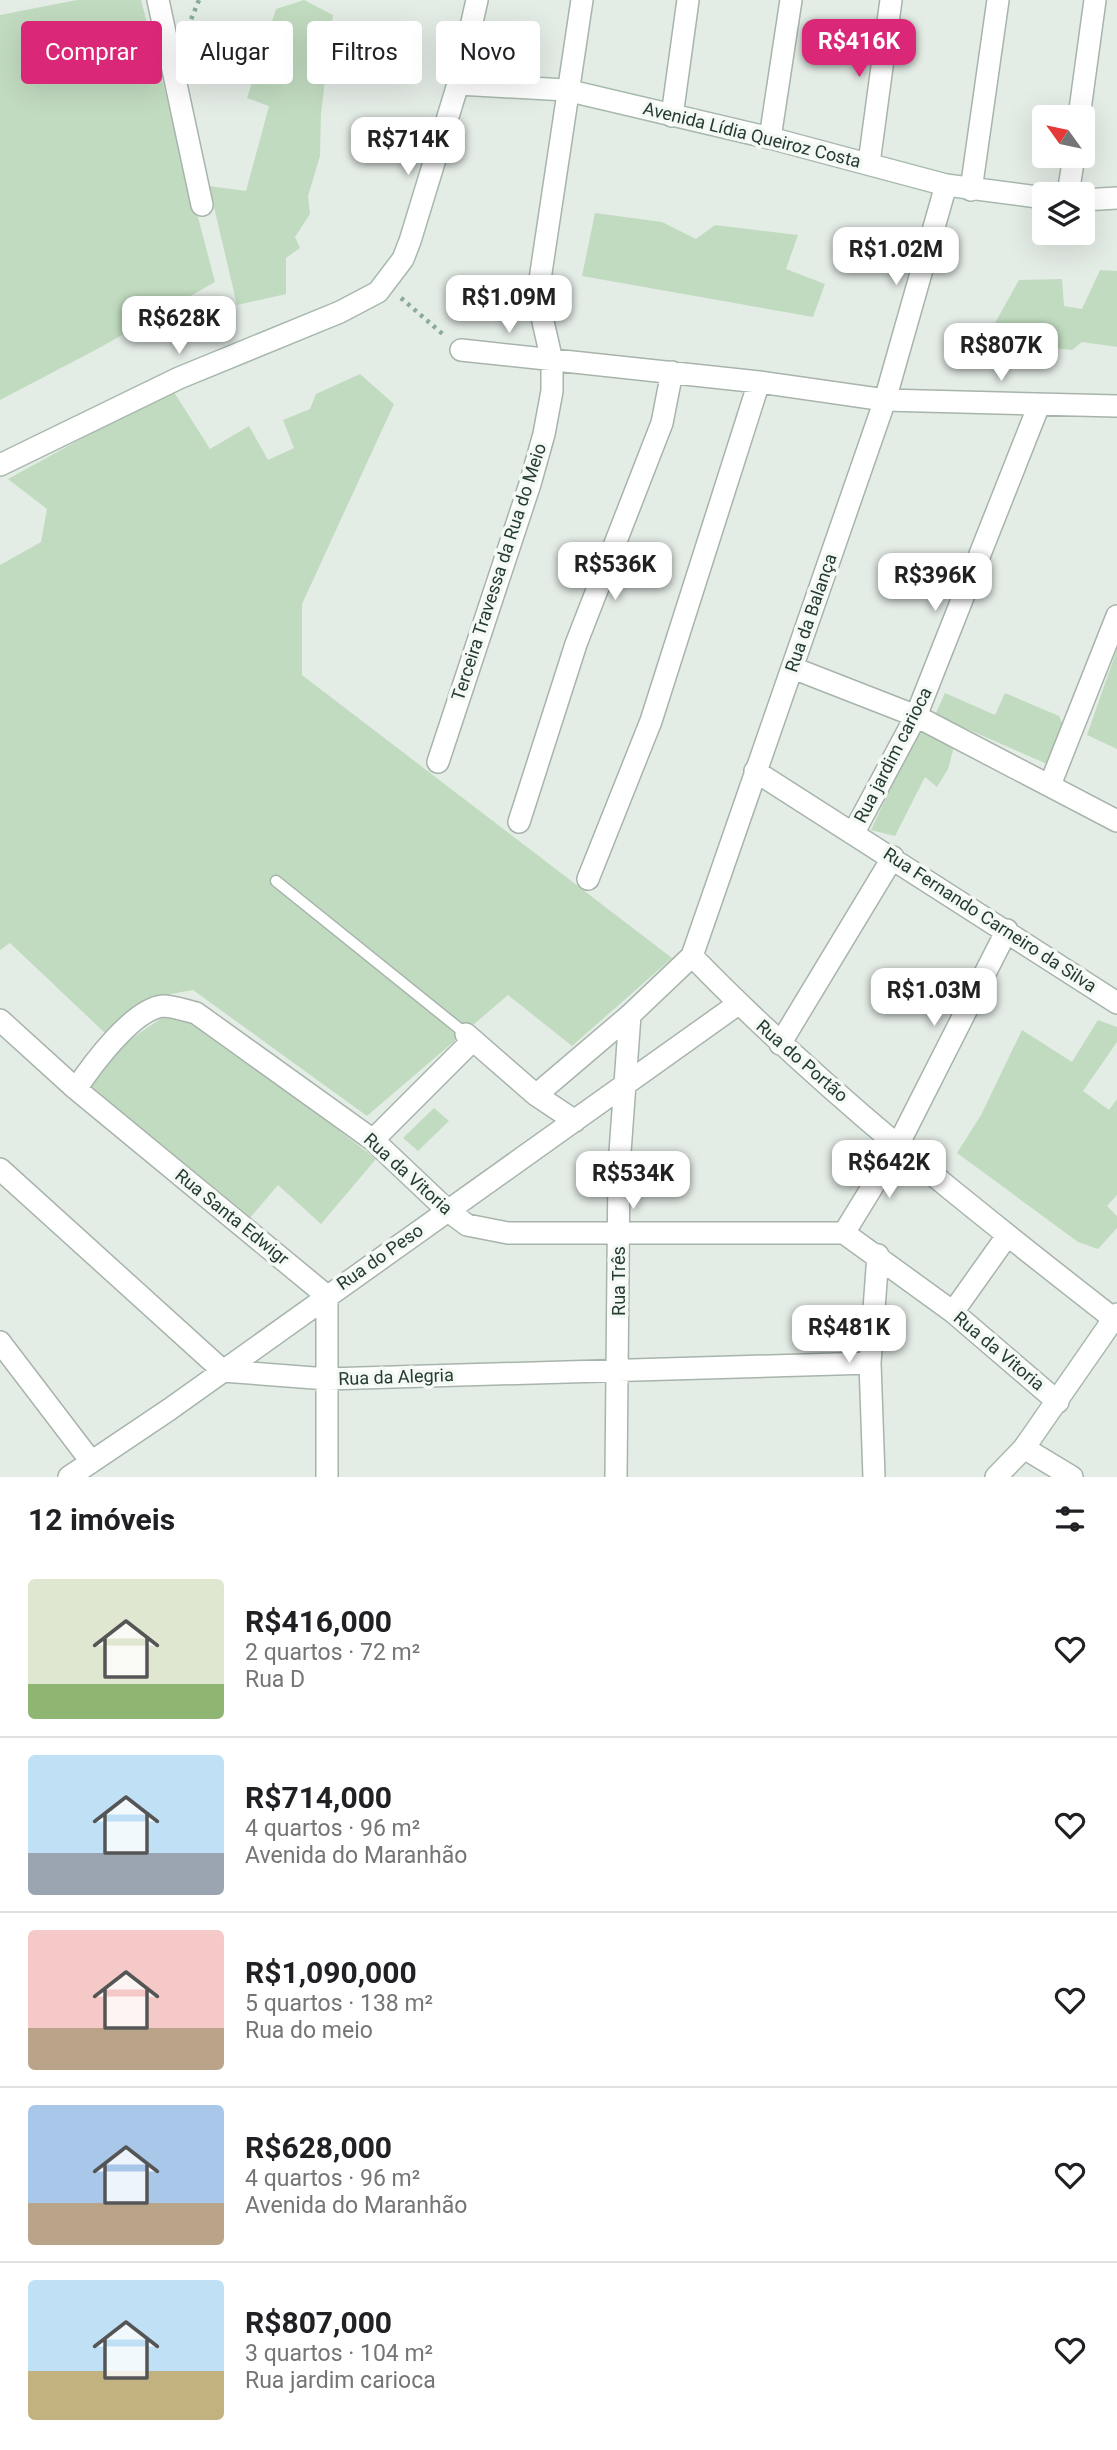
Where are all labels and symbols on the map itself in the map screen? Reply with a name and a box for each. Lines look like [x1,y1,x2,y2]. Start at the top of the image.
pin: R$416K [802,20,916,79]
street label: Avenida Lídia Queiroz Costa [641,97,863,172]
north arrow [1032,105,1096,168]
pin: R$714K [351,118,465,177]
pin: R$1.02M [831,228,961,287]
pin: R$1.09M [444,276,574,335]
pin: R$628K [122,296,236,356]
pin: R$807K [944,324,1058,383]
street label: Terceira Travessa da Rua do Meio [447,441,550,703]
pin: R$536K [558,542,672,602]
street label: Rua da Balança [780,551,841,675]
pin: R$396K [878,554,992,613]
street label: Rua jardim carioca [849,684,936,826]
street label: Rua Fernando Carneiro da Silva [880,843,1101,996]
pin: R$1.03M [869,968,999,1028]
street label: Rua do Portão [752,1015,852,1106]
street label: Rua da Vitoria [360,1128,457,1219]
pin: R$642K [832,1140,946,1200]
pin: R$534K [576,1152,690,1211]
street label: Rua Santa Edwigr [171,1164,293,1269]
street label: Rua do Peso [333,1219,427,1294]
street label: Rua Três [608,1246,629,1316]
pin: R$481K [792,1306,906,1365]
street label: Rua da Vitoria [950,1307,1049,1395]
street label: Rua da Alegria [338,1364,454,1389]

